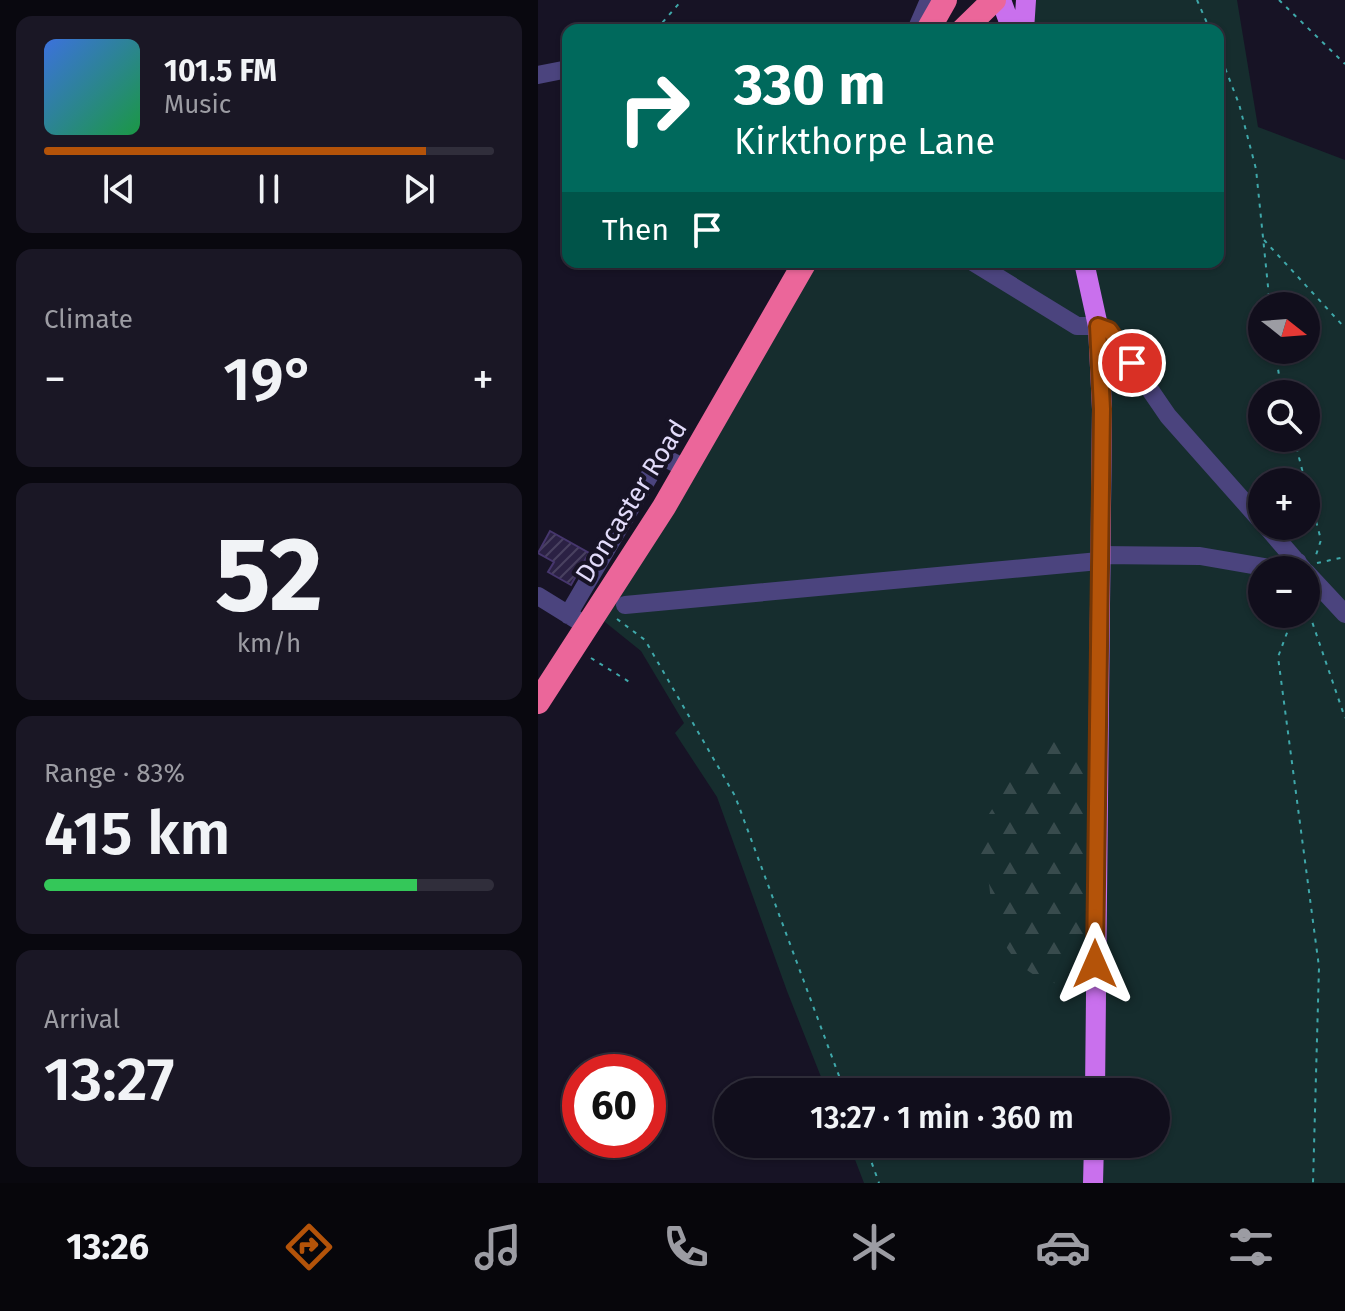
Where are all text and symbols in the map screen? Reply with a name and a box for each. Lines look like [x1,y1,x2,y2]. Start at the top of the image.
text: 330 m [734,52,886,119]
text: 101.5 FM [164,53,277,89]
icon: right [602,56,706,160]
text: Music [164,89,231,120]
text: Kirkthorpe Lane [734,120,995,164]
icon: previous [97,167,141,211]
icon: pause [247,167,291,211]
icon: next [397,167,441,211]
icon: arrive [685,208,729,252]
text: Then [602,212,669,248]
north arrow [1248,292,1320,364]
map controls [1248,292,1320,628]
text: Climate [44,304,133,335]
pin [1098,329,1166,397]
icon: arrive [1110,341,1154,385]
text: 19° [223,344,315,416]
text: − [44,353,66,406]
text: + [472,353,494,406]
button: search [1248,380,1320,452]
street label: Doncaster Road [569,414,694,588]
button: + [1248,468,1320,540]
text: 52 [215,513,323,638]
button: − [1248,556,1320,628]
text: km/h [237,628,301,659]
text: Range · 83% [44,758,185,789]
text: 415 km [44,798,230,870]
position arrow [1053,922,1137,1006]
text: Arrival [44,1004,120,1035]
text: 13:27 [44,1044,175,1116]
speed limit sign: 60 [562,1054,666,1158]
text: 13:27 · 1 min · 360 m [810,1100,1074,1136]
icon: directions [281,1219,337,1275]
icon: music [470,1219,526,1275]
icon: phone [658,1219,714,1275]
icon: climate [846,1219,902,1275]
icon: car [1035,1219,1091,1275]
icon: filters [1223,1219,1279,1275]
text: 13:26 [66,1225,149,1269]

